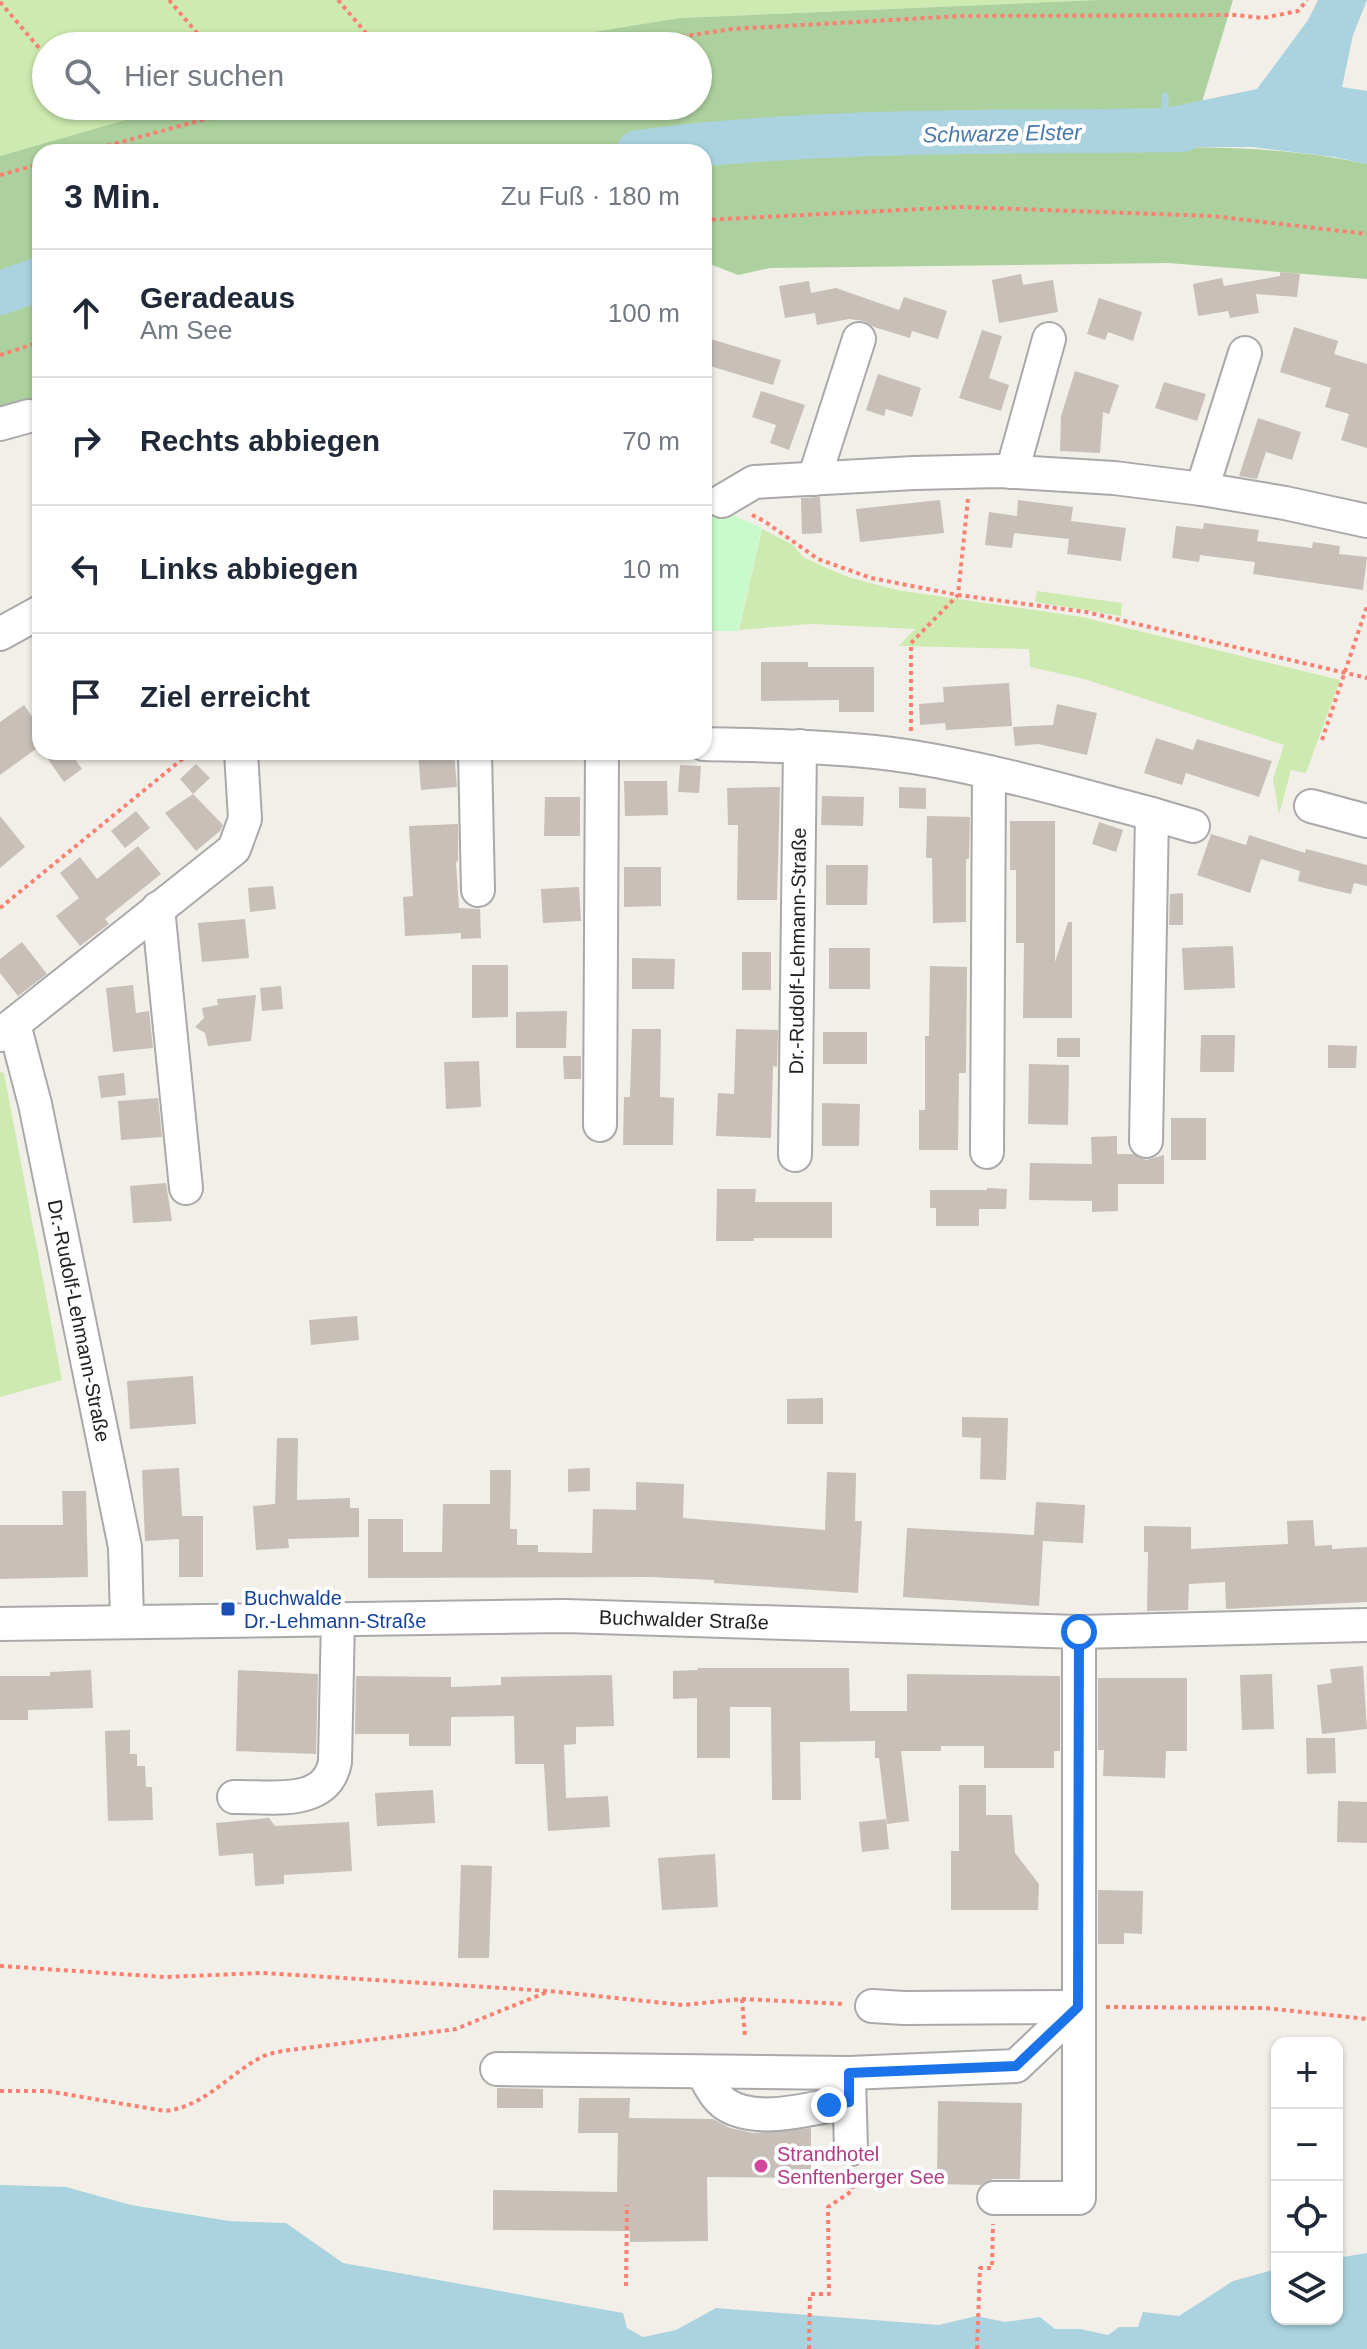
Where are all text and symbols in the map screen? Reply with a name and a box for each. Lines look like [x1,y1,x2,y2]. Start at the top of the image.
search box [32,32,712,120]
icon: search [60,54,104,98]
text: Hier suchen [124,59,284,92]
water label: Schwarze Elster [922,120,1083,147]
text: 3 Min. [64,177,160,215]
text: Zu Fuß · 180 m [501,181,680,211]
text: Geradeaus [140,281,295,314]
icon: ahead [64,291,108,335]
text: 100 m [608,298,680,328]
text: Am See [140,315,233,345]
icon: right [64,419,108,463]
text: Rechts abbiegen [140,424,380,457]
text: 70 m [622,426,680,456]
icon: left [64,547,108,591]
text: Links abbiegen [140,552,358,585]
text: 10 m [622,554,680,584]
icon: arrive [64,675,108,719]
text: Ziel erreicht [140,680,310,713]
street label: Dr.-Rudolf-Lehmann-Straße [785,827,810,1075]
street label: Dr.-Rudolf-Lehmann-Straße [44,1198,114,1444]
place label: Buchwalde Dr.-Lehmann-Straße [244,1587,426,1632]
marker: Buchwalde Dr.-Lehmann-Straße [219,1600,237,1618]
street label: Buchwalder Straße [599,1606,769,1633]
route start [1061,1614,1097,1650]
map controls [1271,2037,1343,2325]
button: + [1271,2037,1343,2109]
route end [811,2087,847,2123]
button: − [1271,2109,1343,2181]
place label: Strandhotel Senftenberger See [777,2143,945,2188]
marker: Strandhotel Senftenberger See [752,2157,770,2175]
button: locate [1271,2181,1343,2253]
button: layers [1271,2253,1343,2325]

